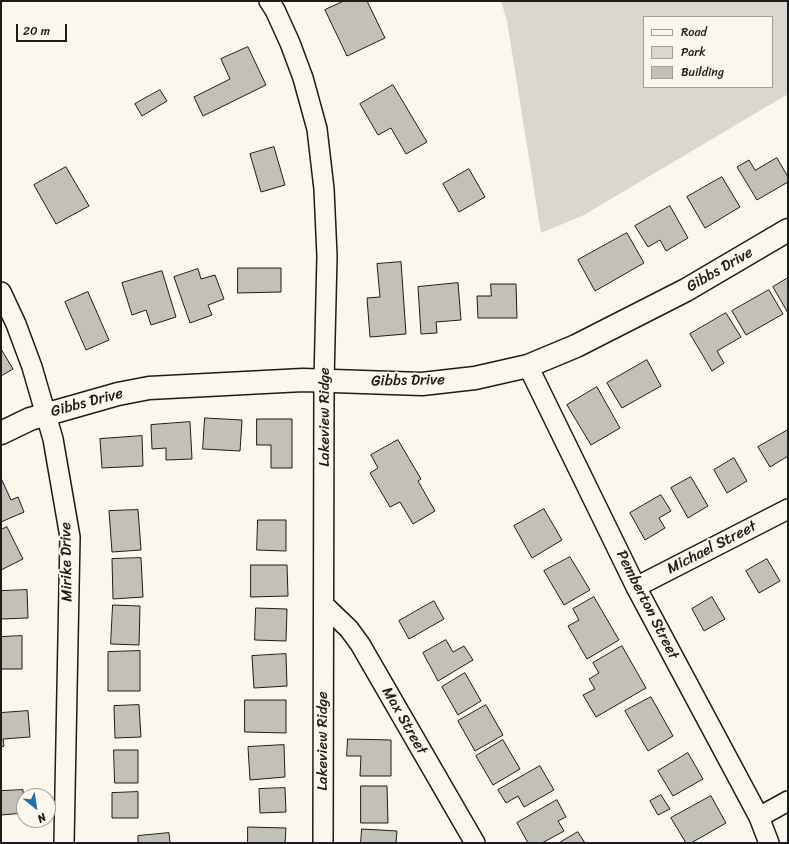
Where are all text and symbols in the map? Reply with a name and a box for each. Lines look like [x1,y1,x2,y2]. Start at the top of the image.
scale bar [18,16,69,42]
legend [643,16,773,88]
text: 20 m [23,20,50,42]
text: Road [681,21,707,43]
text: Park [681,41,706,63]
text: Building [681,61,724,83]
street label: Gibbs Drive [684,244,756,296]
street label: Lakeview Ridge [316,367,334,467]
street label: Gibbs Drive [371,371,445,391]
street label: Gibbs Drive [49,385,125,421]
street label: Michael Street [664,518,760,578]
street label: Mirike Drive [57,522,77,602]
street label: Pemberton Street [612,548,682,662]
street label: Max Street [377,684,431,758]
street label: Lakeview Ridge [314,691,332,791]
north arrow [16,788,56,828]
text: N [34,808,50,828]

